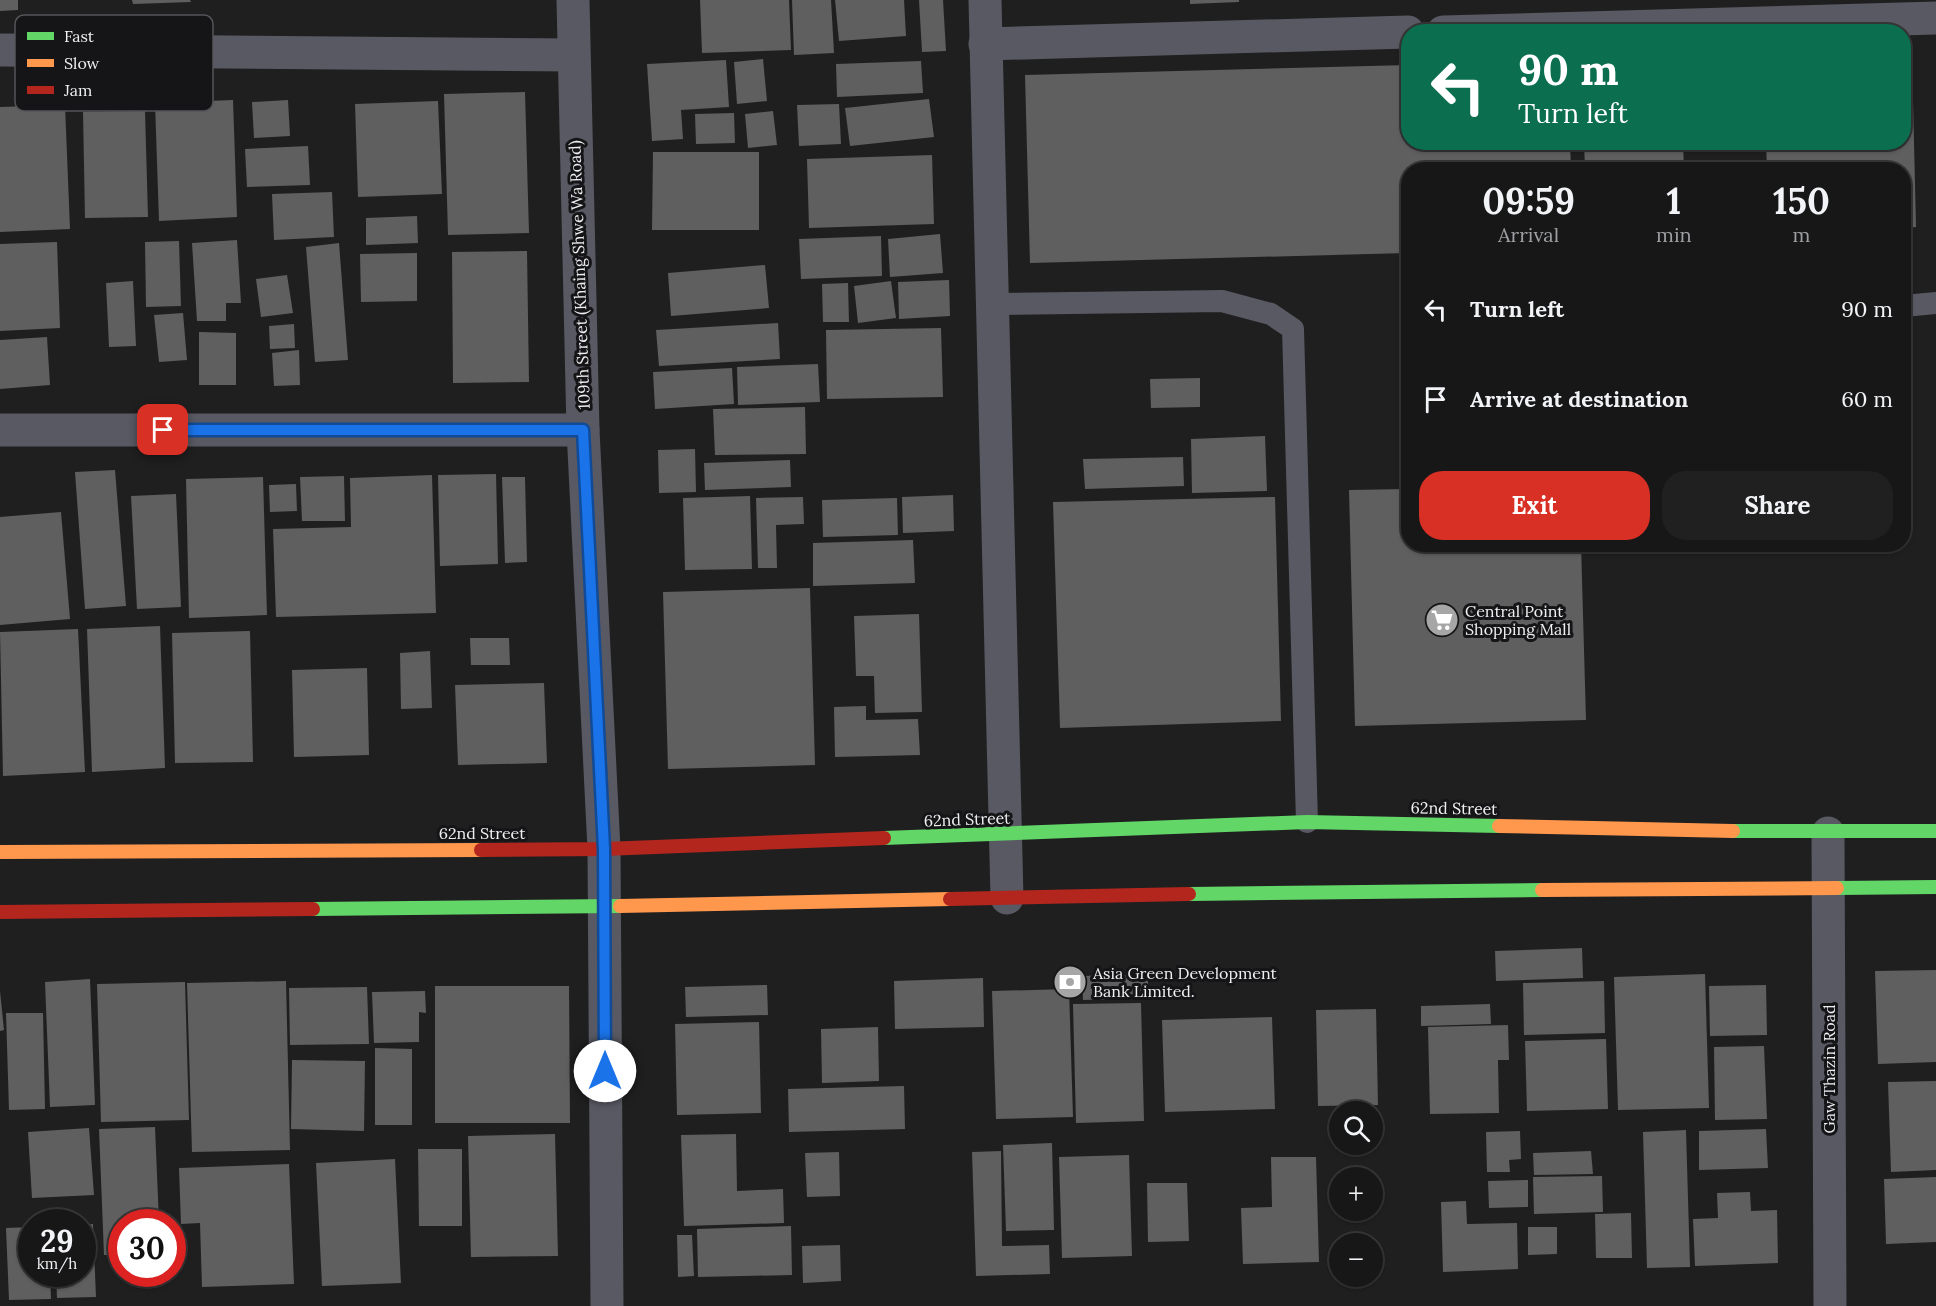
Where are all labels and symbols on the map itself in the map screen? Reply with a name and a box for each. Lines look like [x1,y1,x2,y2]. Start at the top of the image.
legend [15,15,213,111]
text: Fast [64,26,95,46]
text: Slow [64,53,100,73]
text: Jam [63,80,92,100]
street label: 109th Street (Khaing Shwe Wa Road) [564,140,595,410]
pin [137,404,188,455]
place label: Central Point Shopping Mall [1465,601,1571,639]
supermarket icon: Central Point Shopping Mall [1424,602,1460,638]
street label: 62nd Street [1410,797,1498,819]
street label: 62nd Street [923,807,1011,831]
street label: 62nd Street [439,823,526,843]
place label: Asia Green Development Bank Limited. [1092,963,1278,1001]
bank icon: Asia Green Development Bank Limited. [1052,964,1088,1000]
street label: Gaw Thazin Road [1819,1004,1839,1134]
position arrow [573,1039,637,1103]
speed limit sign: 30 [108,1209,186,1287]

